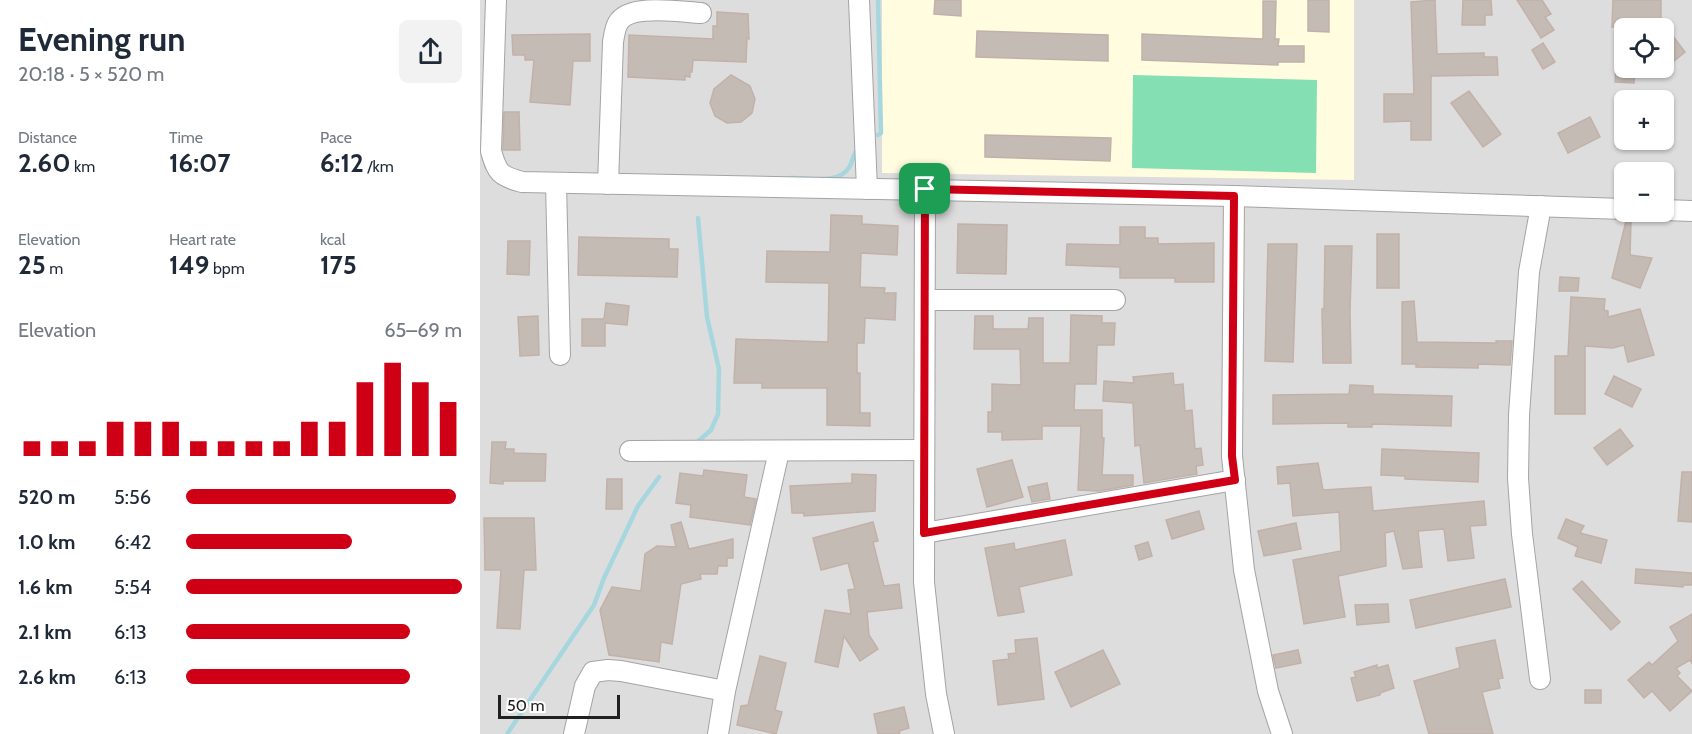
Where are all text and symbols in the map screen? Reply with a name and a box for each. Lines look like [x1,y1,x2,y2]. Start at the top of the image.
map controls [1614,18,1674,222]
button: locate [1614,18,1674,78]
text: Evening run [18,19,185,59]
button: share [399,20,462,83]
text: 20:18 · 5 × 520 m [18,62,164,86]
button: + [1614,90,1674,150]
text: Distance [18,128,77,147]
text: Time [169,128,203,147]
text: Pace [320,128,352,147]
text: 2.60 [18,147,71,179]
text: 16:07 [169,147,231,179]
text: 6:12 [320,147,364,179]
text: km [71,157,95,176]
text: /km [364,157,394,176]
button: − [1614,162,1674,222]
pin [899,163,950,214]
icon: arrive [908,172,941,205]
text: Elevation [18,230,81,249]
text: Heart rate [169,230,236,249]
text: kcal [320,230,346,249]
text: 25 [18,249,46,281]
text: 149 [169,249,209,281]
text: 175 [320,249,357,281]
text: m [46,259,63,278]
text: bpm [209,259,245,278]
text: Elevation [18,318,96,342]
text: 65–69 m [384,318,462,342]
text: 520 m [18,485,75,509]
text: 5:56 [114,485,151,509]
text: 1.0 km [18,530,75,554]
text: 6:42 [114,530,152,554]
text: 1.6 km [18,575,73,599]
text: 5:54 [114,575,151,599]
text: 2.1 km [18,620,72,644]
text: 6:13 [114,620,147,644]
text: 2.6 km [18,665,76,689]
text: 6:13 [114,665,147,689]
scale bar [498,692,620,720]
text: 50 m [507,696,544,715]

